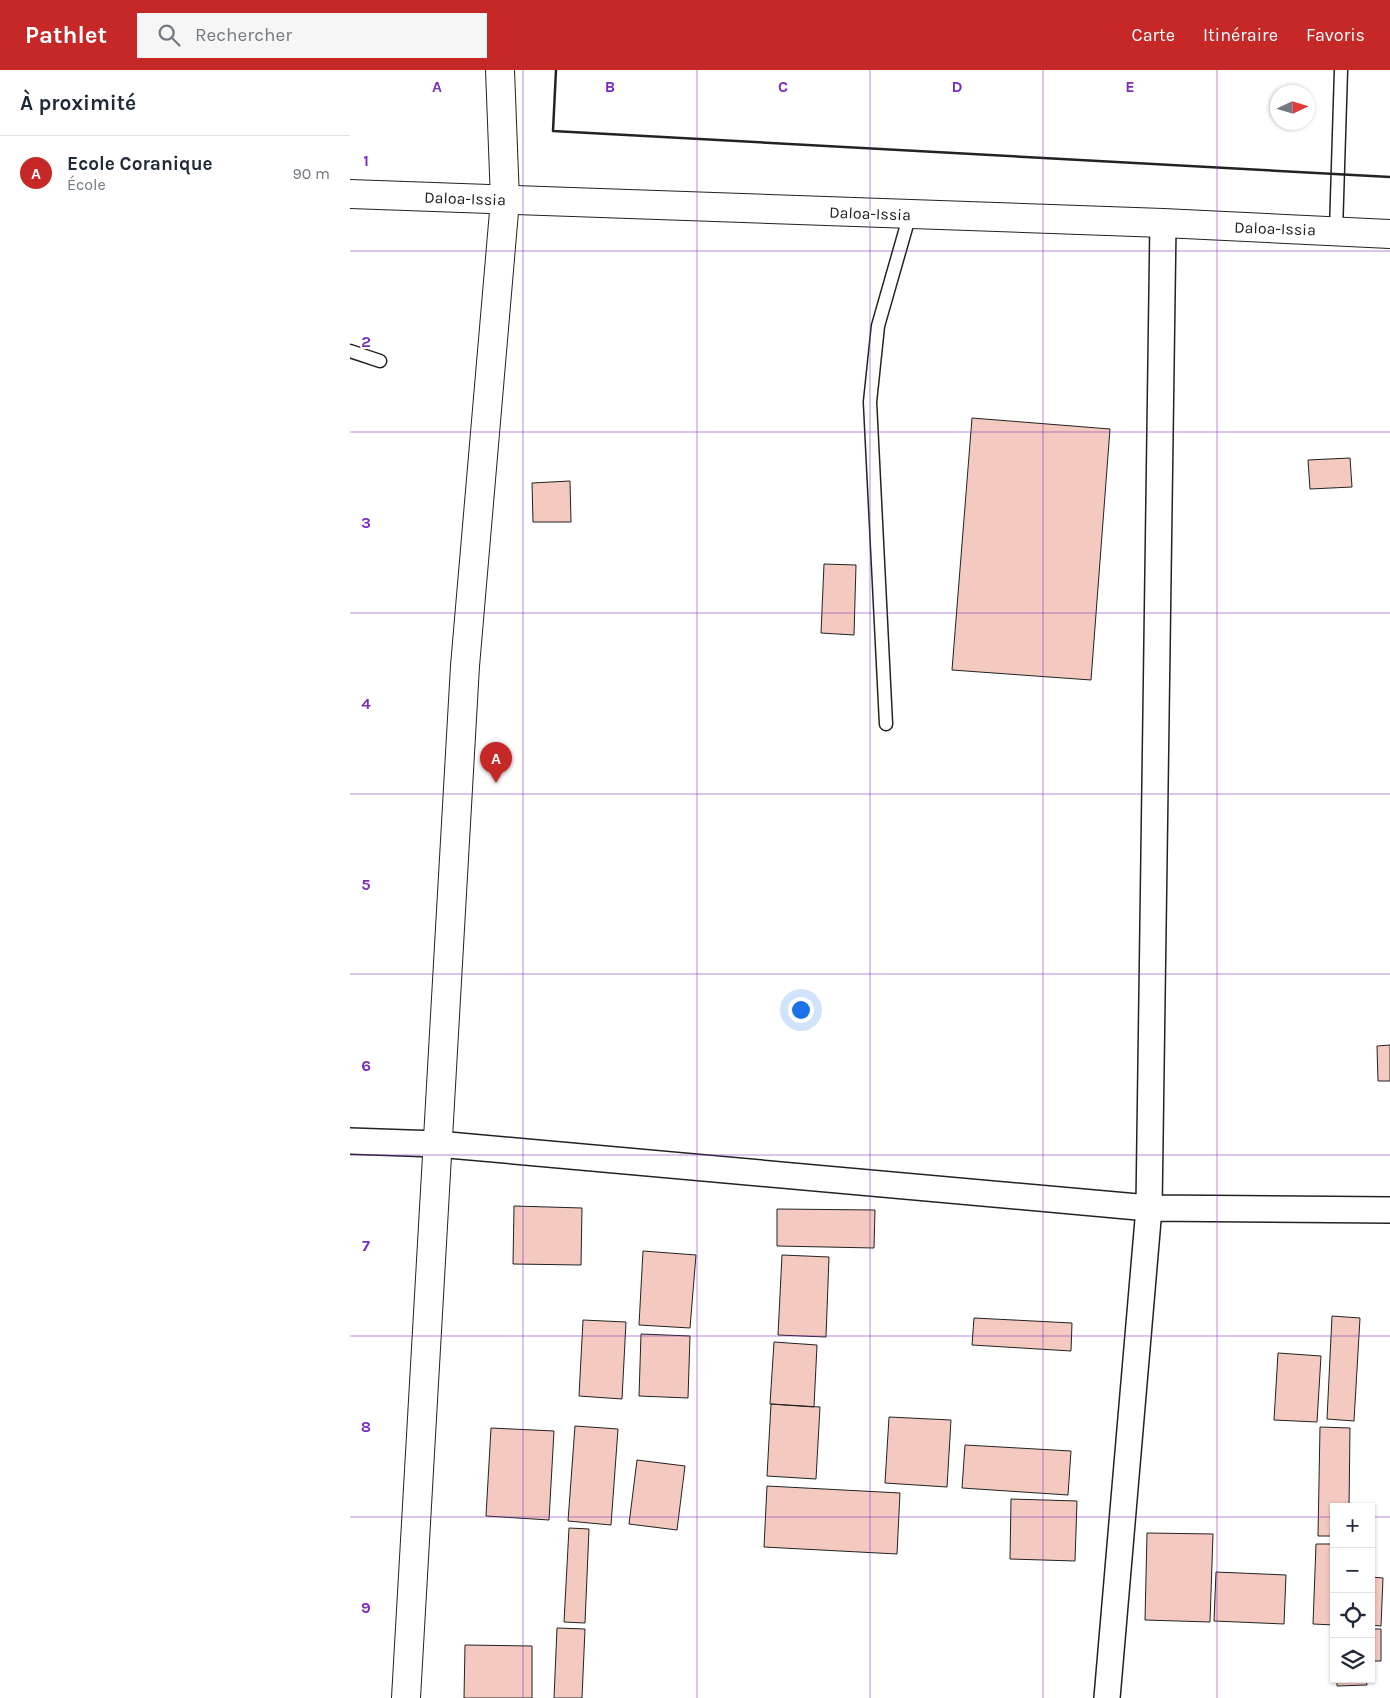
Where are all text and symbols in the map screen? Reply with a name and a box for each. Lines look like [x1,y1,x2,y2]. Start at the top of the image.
search box [137,13,487,58]
text: Pathlet [25,21,107,49]
icon: search [155,21,183,49]
text: Rechercher [195,24,292,46]
text: Carte [1132,24,1175,46]
text: Itinéraire [1203,24,1278,46]
text: Favoris [1306,24,1365,46]
text: A [432,77,442,96]
text: B [605,77,615,96]
text: C [778,77,788,96]
text: D [952,77,963,96]
text: E [1125,77,1135,96]
north arrow [1270,85,1315,130]
text: À proximité [20,91,136,115]
text: 1 [363,151,369,170]
text: Ecole Coranique [67,153,213,175]
text: A [31,164,41,183]
text: 90 m [292,164,330,183]
text: École [67,175,106,194]
street label: Daloa-Issia [424,188,506,209]
street label: Daloa-Issia [829,203,911,224]
street label: Daloa-Issia [1234,218,1316,239]
text: 2 [361,332,371,351]
text: 3 [361,513,371,532]
text: 4 [361,694,371,713]
pin: A [480,742,512,783]
text: 5 [361,875,371,894]
your location [788,997,814,1023]
text: 6 [361,1056,371,1075]
text: 7 [362,1236,370,1255]
text: 8 [361,1417,371,1436]
map controls [1330,1503,1375,1683]
button: + [1330,1503,1375,1548]
button: − [1330,1548,1375,1593]
button: locate [1330,1593,1375,1638]
text: 9 [361,1598,371,1617]
button: layers [1330,1638,1375,1683]

